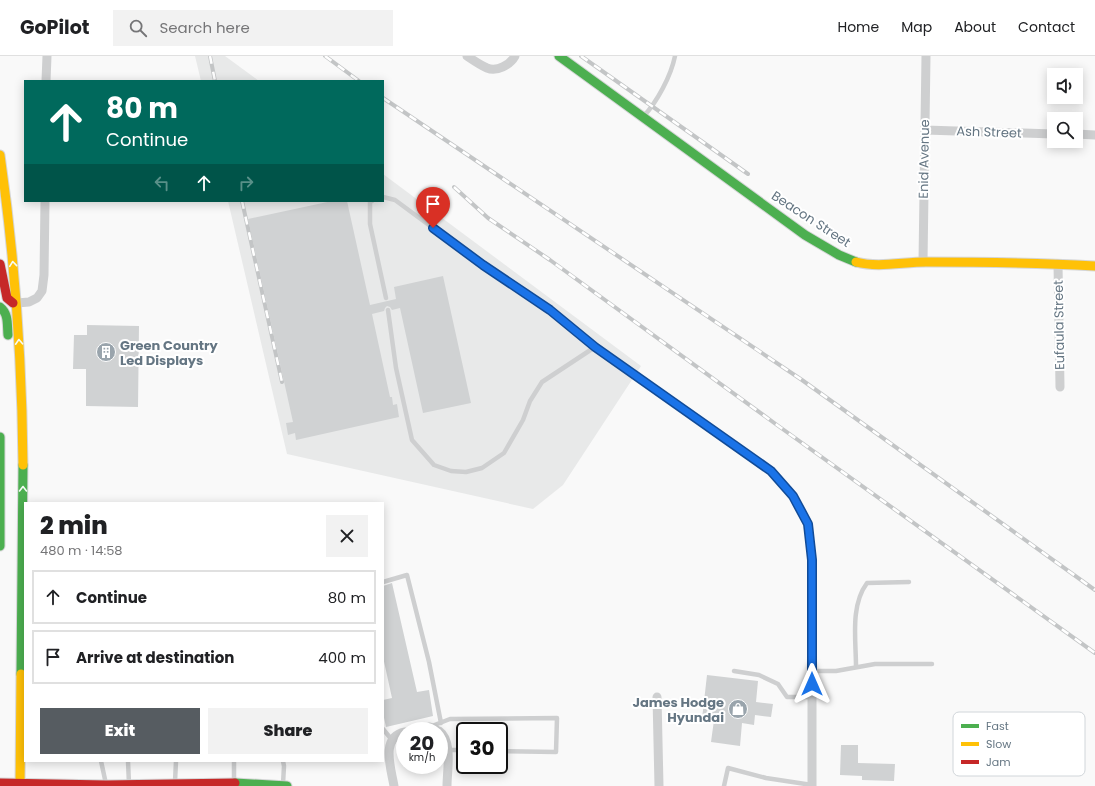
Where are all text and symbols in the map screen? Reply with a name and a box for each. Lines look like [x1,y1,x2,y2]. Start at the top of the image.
search box [113,10,393,46]
text: GoPilot [20,14,89,41]
icon: search [127,17,149,39]
text: Search here [159,17,250,38]
text: Home [837,17,879,37]
text: Map [901,17,932,37]
text: About [954,17,996,37]
text: Contact [1018,17,1075,37]
map controls [1047,68,1083,148]
button: sound [1047,68,1083,104]
text: 80 m [106,89,178,128]
icon: ahead [40,96,92,148]
button: search [1047,112,1083,148]
street label: Enid Avenue [914,119,934,199]
street label: Ash Street [956,121,1022,143]
text: Continue [106,127,188,152]
icon: left [151,172,173,194]
icon: ahead [193,172,215,194]
icon: right [235,172,257,194]
street label: Beacon Street [768,186,855,252]
pin [416,187,450,228]
icon: arrive [422,193,444,215]
one-way arrow [9,261,18,267]
street label: Eufaula Street [1049,280,1069,370]
place label: Green Country Led Displays [120,336,219,370]
one-way arrow [14,339,23,345]
building icon: Green Country Led Displays [95,341,117,363]
one-way arrow [19,486,27,492]
text: 2 min [40,509,108,542]
button: close [326,515,368,557]
text: 480 m · 14:58 [40,541,123,560]
icon: ahead [42,586,64,608]
text: Continue [76,587,147,608]
text: 80 m [328,587,366,608]
icon: arrive [42,646,64,668]
text: Arrive at destination [76,647,234,668]
text: 400 m [318,647,366,668]
position arrow [791,663,833,705]
place label: James Hodge Hyundai [632,693,724,727]
shop icon: James Hodge Hyundai [727,698,749,720]
button: Exit [40,708,200,754]
button: Share [208,708,368,754]
legend [953,712,1085,776]
text: Fast [986,718,1009,734]
speed limit sign: 30 [456,722,508,774]
text: 20 [410,729,434,757]
text: Slow [986,736,1011,752]
text: km/h [409,750,435,765]
text: Jam [986,754,1011,770]

